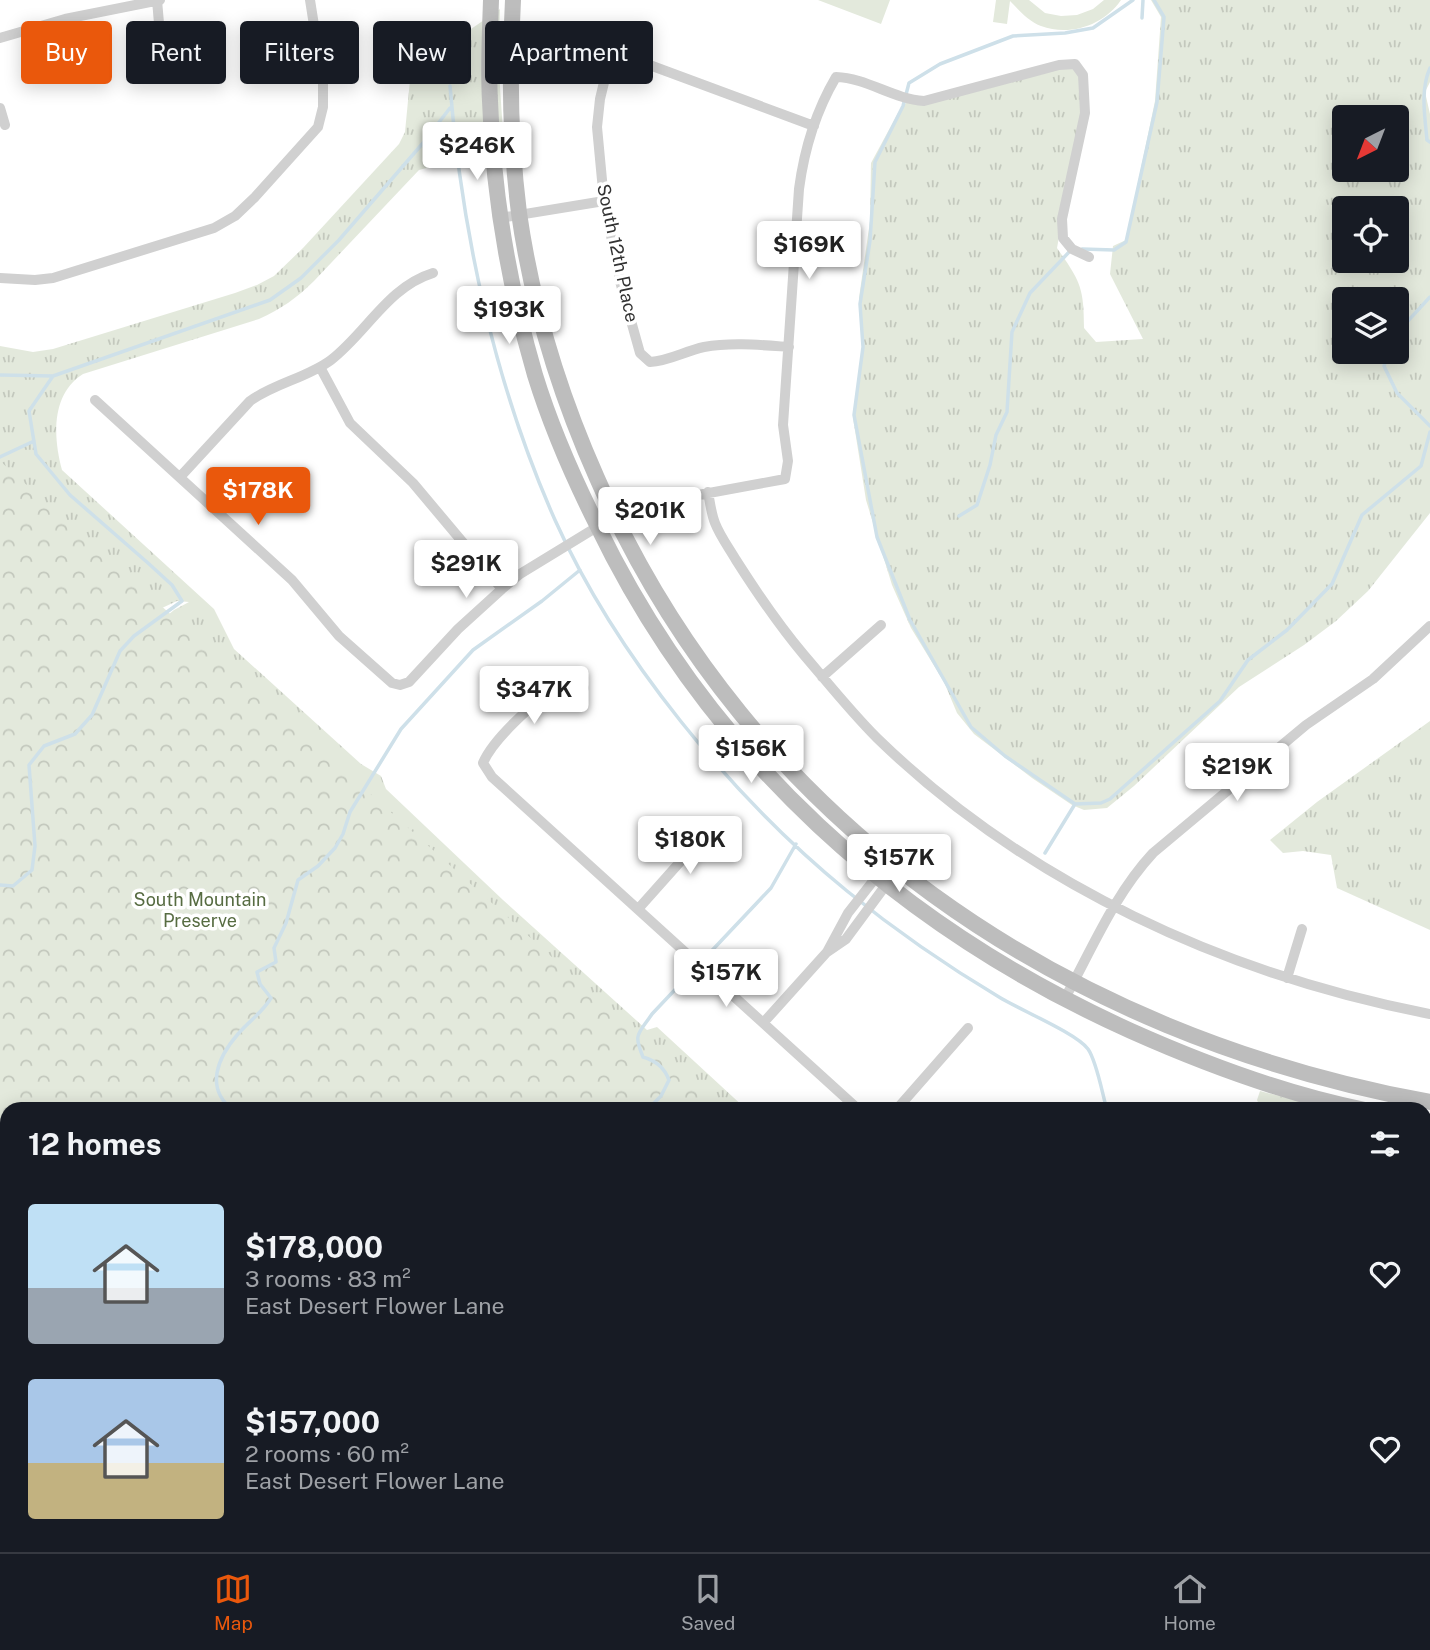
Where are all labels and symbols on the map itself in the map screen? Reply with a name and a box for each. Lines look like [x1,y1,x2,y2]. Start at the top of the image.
north arrow [1332,105,1409,182]
pin: $246K [428,122,526,182]
street label: South 12th Place [593,182,643,324]
pin: $169K [760,222,858,281]
pin: $193K [460,286,558,346]
pin: $178K [209,468,307,527]
pin: $201K [601,488,699,547]
pin: $291K [417,540,515,600]
pin: $347K [485,666,583,726]
pin: $156K [702,726,800,785]
pin: $219K [1188,744,1286,803]
pin: $180K [641,816,739,876]
pin: $157K [850,834,948,894]
park label: South Mountain Preserve [134,889,266,931]
pin: $157K [677,950,775,1009]

